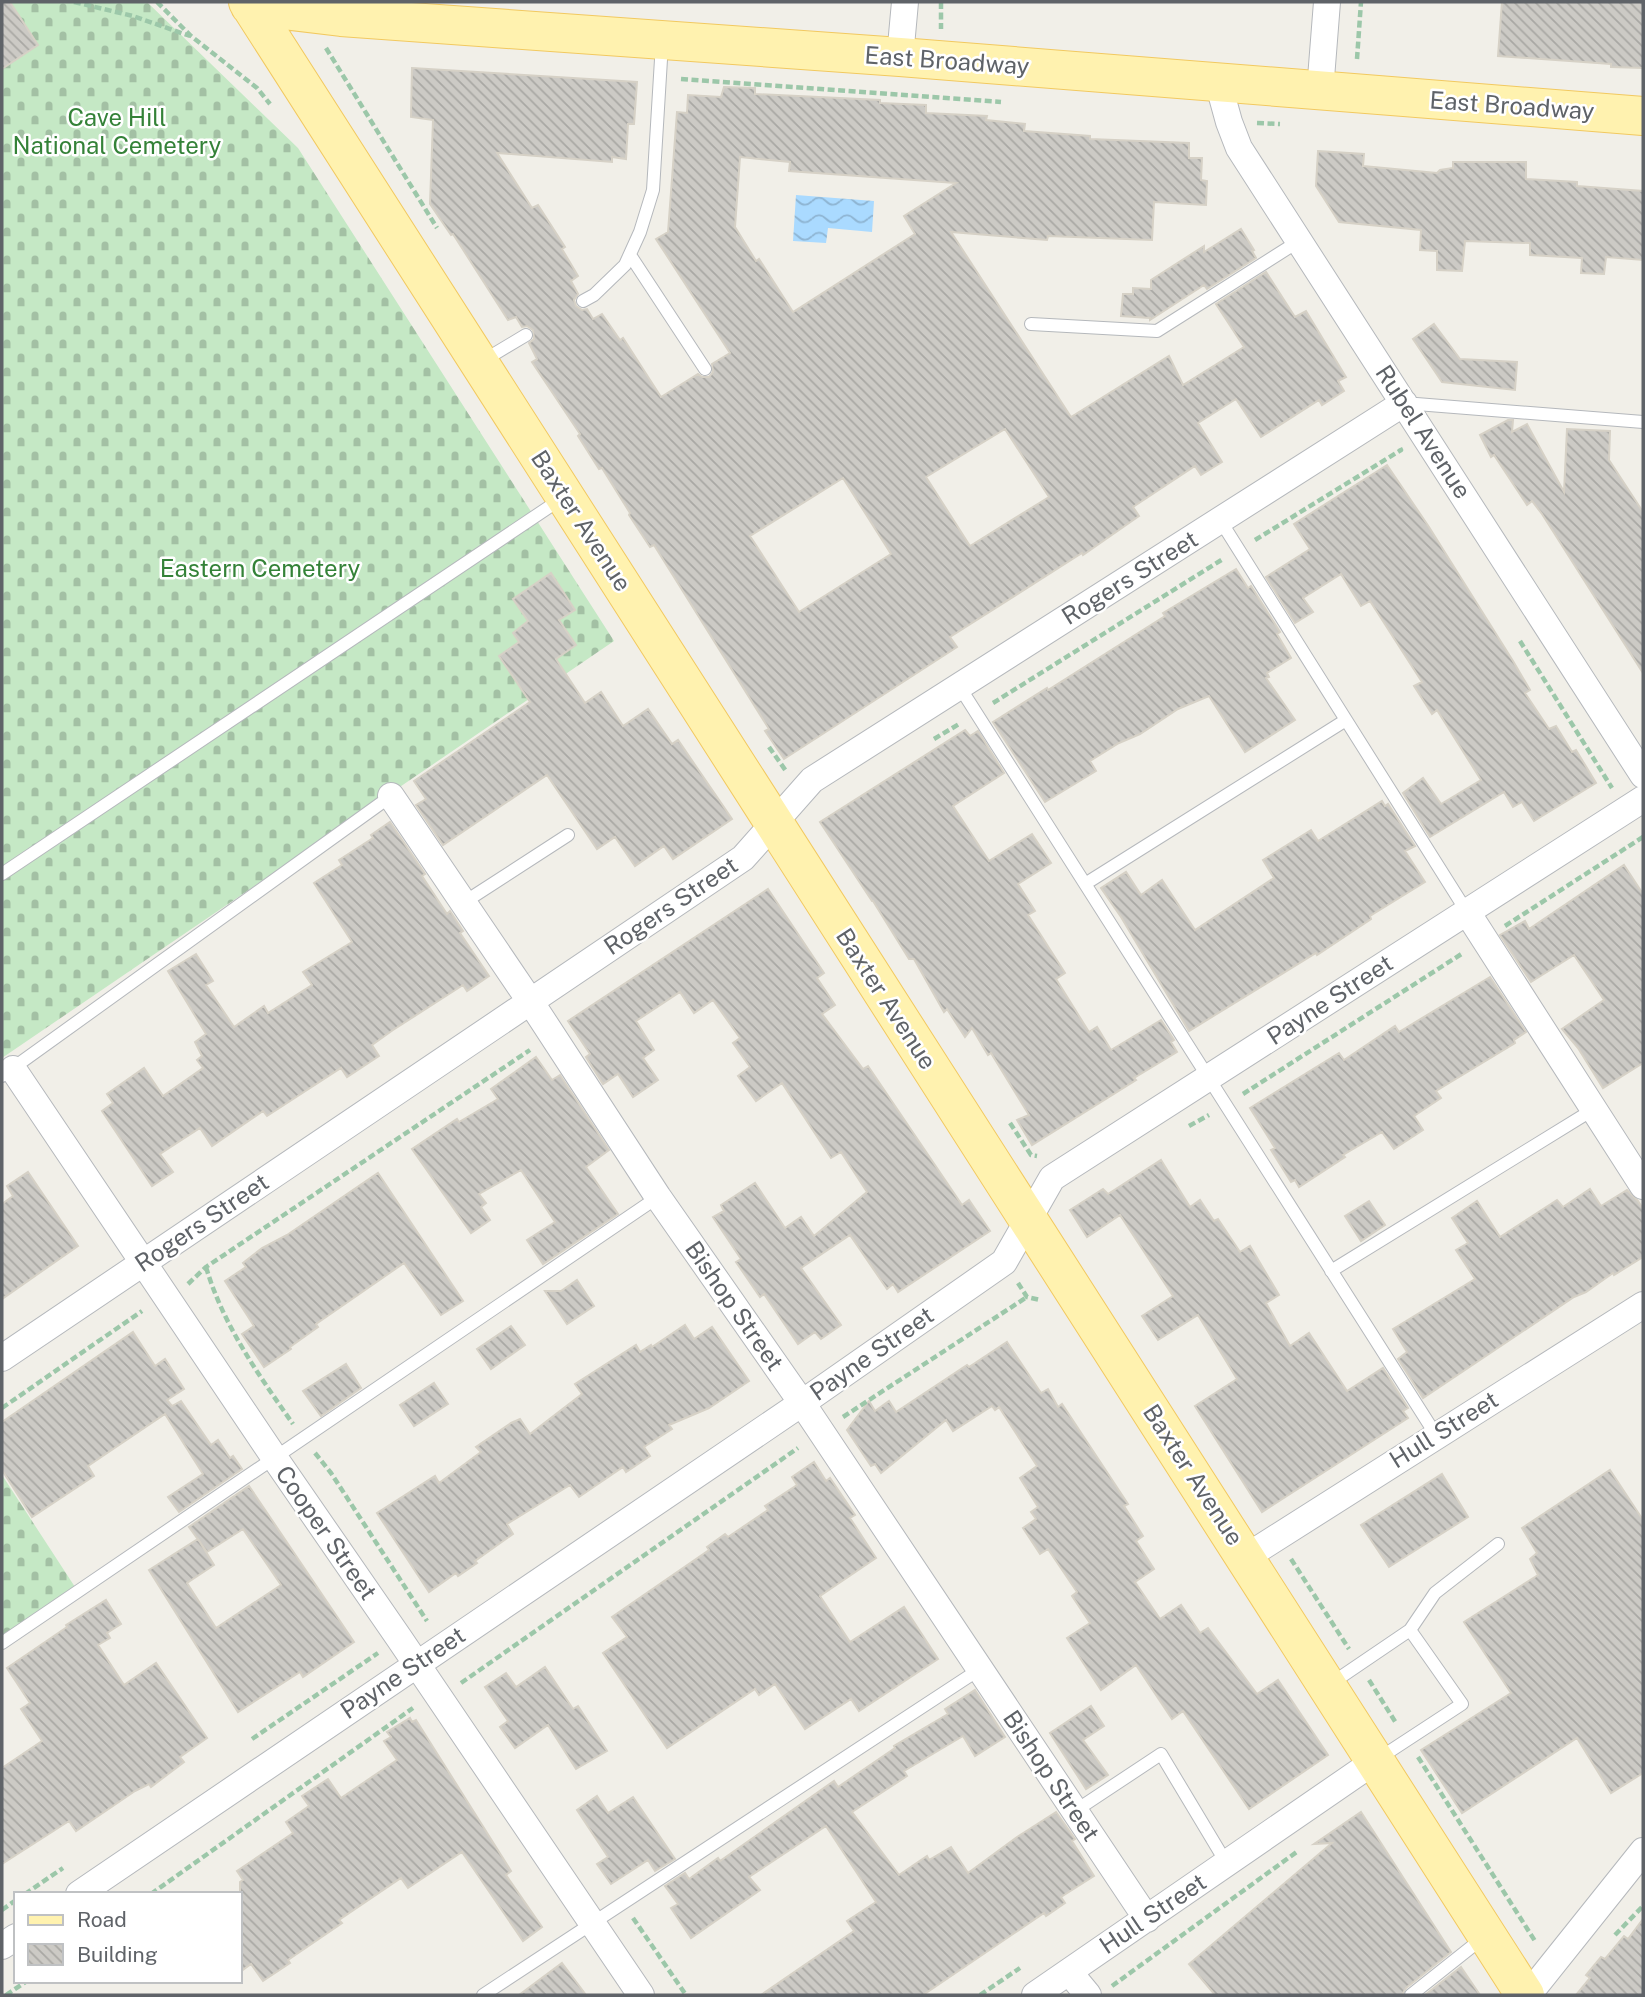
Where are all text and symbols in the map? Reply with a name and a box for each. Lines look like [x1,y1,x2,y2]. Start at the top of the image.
street label: East Broadway [864,40,1031,80]
street label: East Broadway [1429,85,1596,125]
park label: Cave Hill National Cemetery [13,103,222,159]
street label: Rubel Avenue [1370,359,1477,503]
street label: Baxter Avenue [526,445,638,596]
street label: Rogers Street [1056,524,1203,630]
park label: Eastern Cemetery [160,554,360,582]
street label: Rogers Street [598,850,742,960]
street label: Baxter Avenue [831,923,943,1074]
street label: Payne Street [1261,948,1397,1050]
street label: Rogers Street [129,1167,273,1277]
street label: Bishop Street [680,1235,790,1376]
street label: Payne Street [804,1300,938,1406]
street label: Hull Street [1384,1385,1503,1474]
street label: Baxter Avenue [1138,1399,1250,1550]
street label: Cooper Street [270,1460,383,1605]
street label: Payne Street [335,1620,470,1724]
street label: Bishop Street [998,1705,1106,1846]
street label: Hull Street [1094,1867,1211,1959]
legend [14,1892,242,1983]
text: Road [77,1907,127,1932]
text: Building [77,1942,158,1967]

